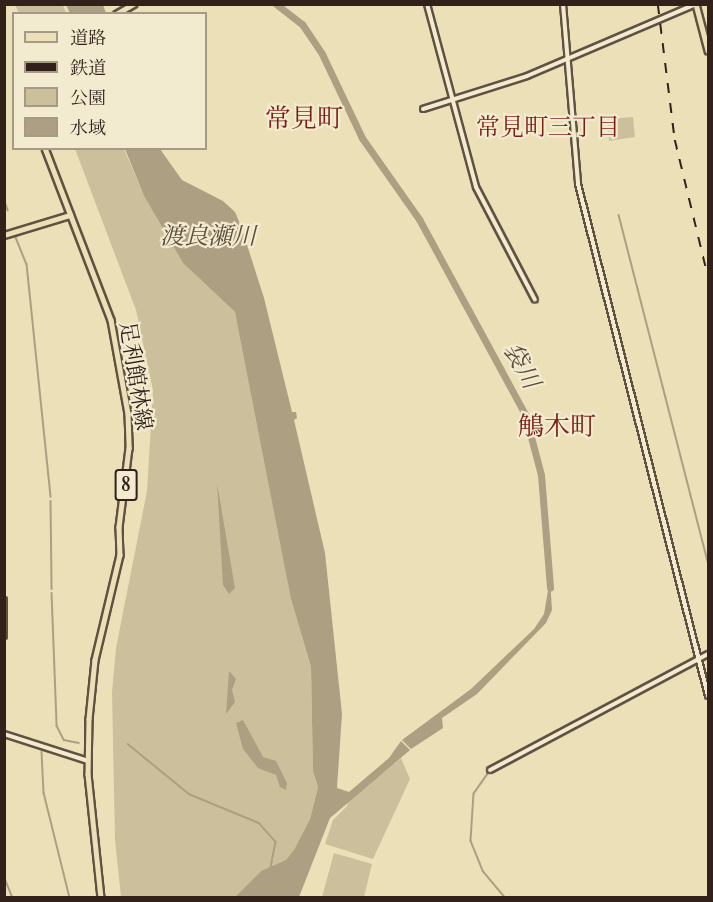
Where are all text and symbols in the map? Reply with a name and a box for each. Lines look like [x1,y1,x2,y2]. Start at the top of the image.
legend [12,12,207,150]
text: 道路 [70,26,106,51]
text: 鉄道 [70,56,106,81]
text: 公園 [70,86,106,111]
district label: 常見町 [265,103,343,135]
district label: 常見町三丁目 [476,114,620,142]
text: 水域 [70,116,106,141]
water label: 渡良瀬川 [160,223,256,251]
street label: 足利館林線 [113,320,157,432]
water label: 袋川 [497,338,545,394]
district label: 鵤木町 [518,411,596,443]
road number: 8 [114,467,138,503]

